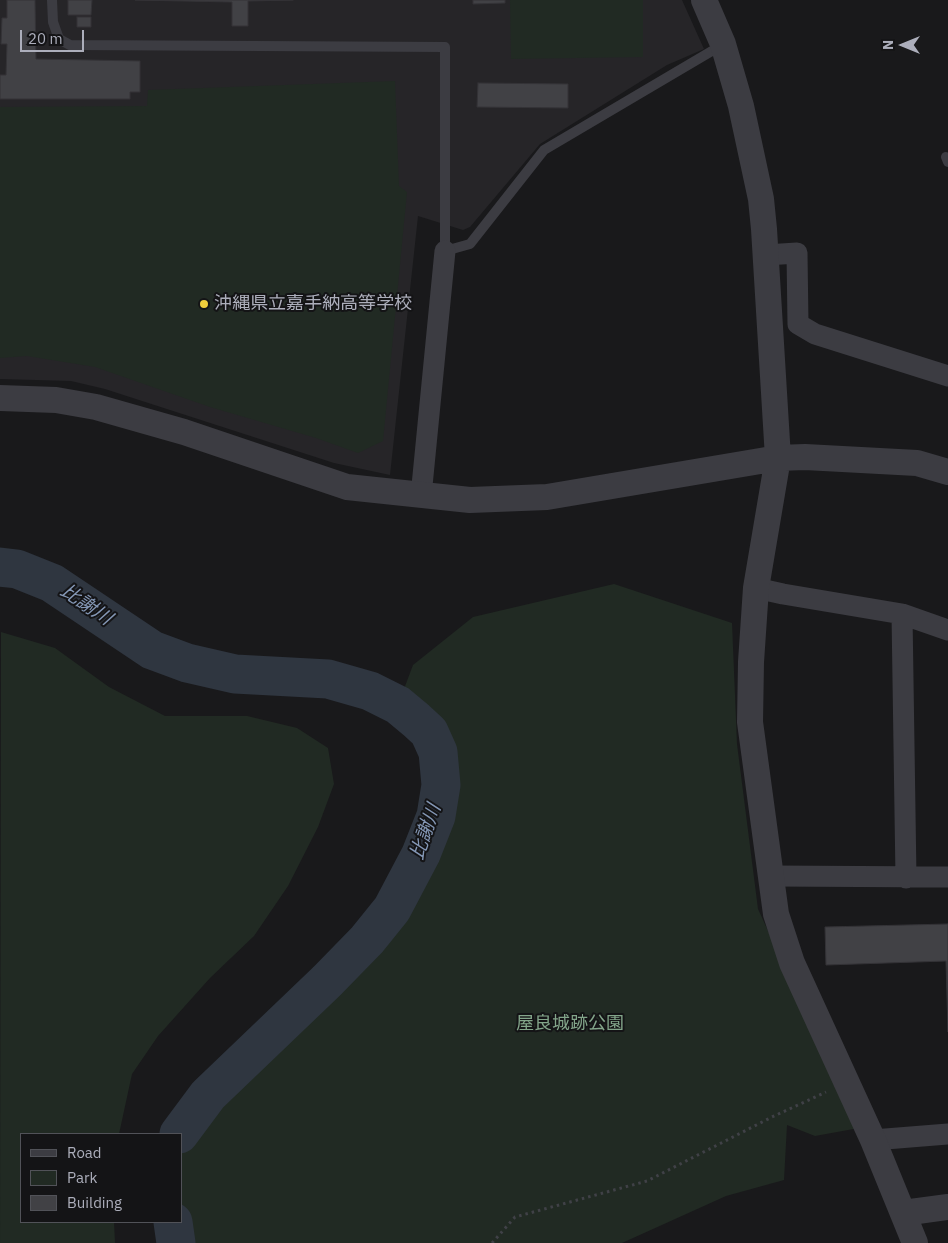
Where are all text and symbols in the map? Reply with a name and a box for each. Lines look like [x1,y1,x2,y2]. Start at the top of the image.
scale bar [22,20,86,52]
north arrow [878,20,928,70]
text: 20 m [28,29,63,48]
text: N [879,40,897,50]
place label: 沖縄県立嘉手納高等学校 [214,293,412,315]
marker: 沖縄県立嘉手納高等学校 [198,298,210,310]
water label: 比謝川 [56,580,116,630]
water label: 比謝川 [406,801,446,863]
park label: 屋良城跡公園 [516,1013,624,1035]
legend [20,1133,182,1223]
text: Road [67,1143,102,1162]
text: Park [67,1168,97,1187]
text: Building [67,1193,122,1212]

